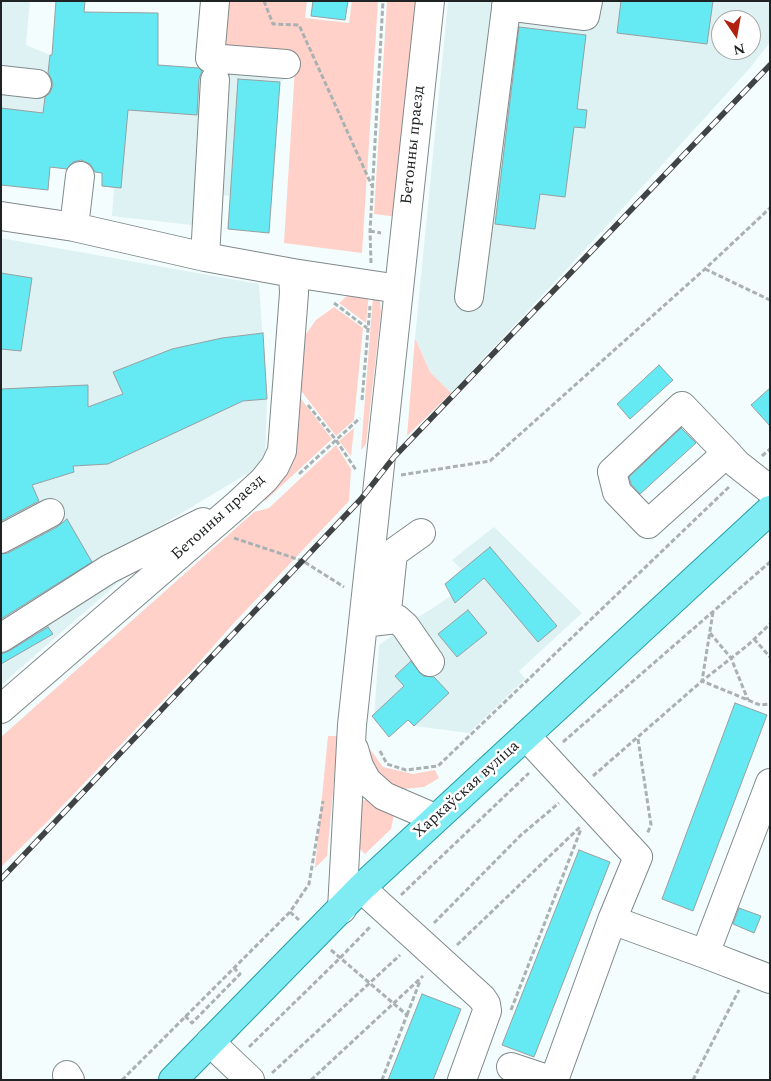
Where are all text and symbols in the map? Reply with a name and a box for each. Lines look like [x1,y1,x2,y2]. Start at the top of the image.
north arrow [711,10,761,60]
text: N [731,38,747,61]
street label: Бетонны праезд [398,85,430,205]
street label: Бетонны праезд [168,471,270,565]
street label: Харкаўская вуліца [410,737,524,843]

